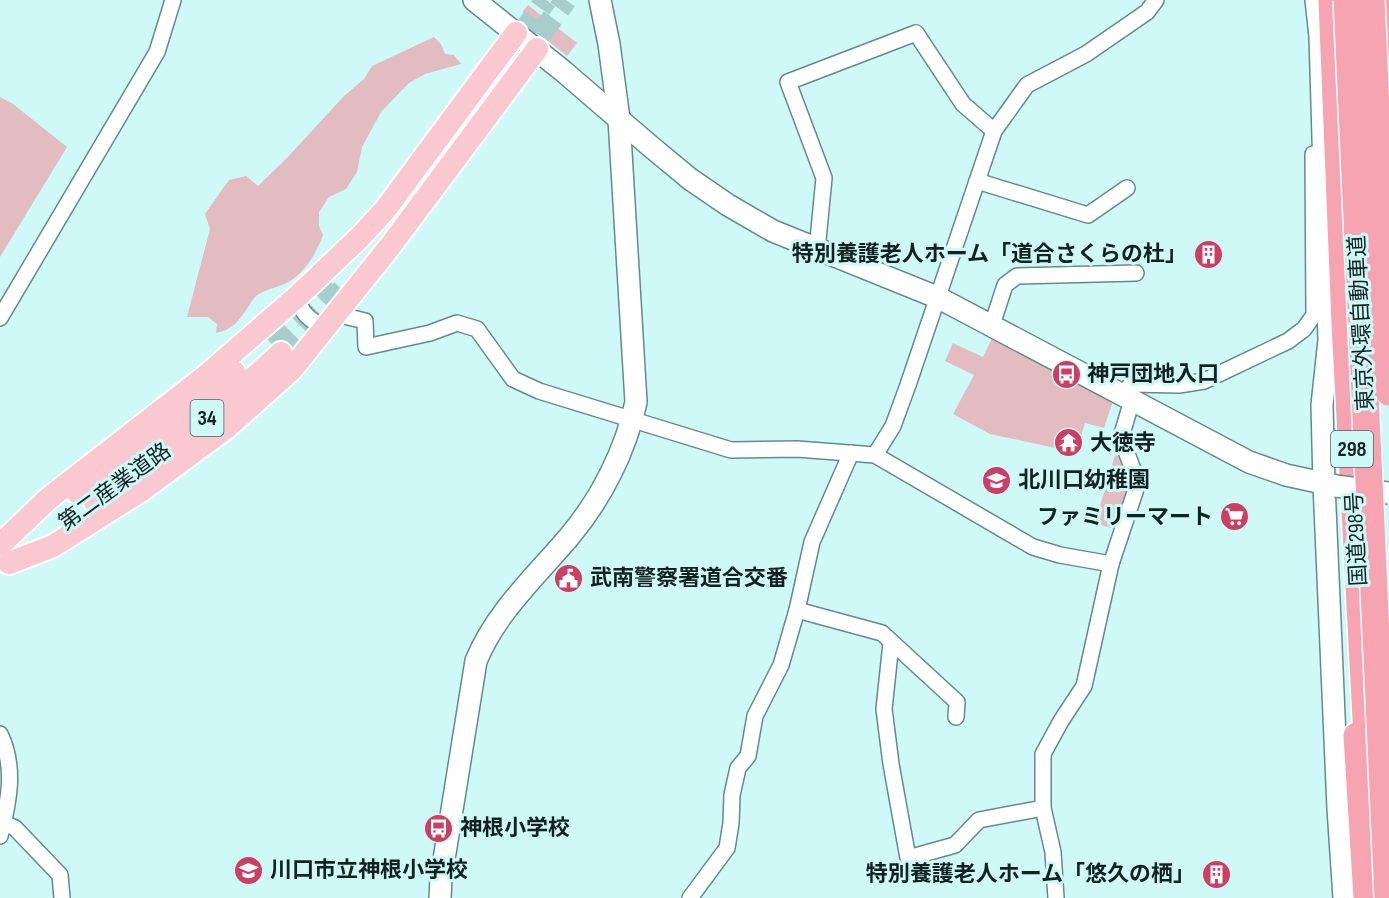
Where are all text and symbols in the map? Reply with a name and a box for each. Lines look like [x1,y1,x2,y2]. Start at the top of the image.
street label: 東京外環自動車道 [1344,234,1380,412]
building icon: 特別養護老人ホーム「道合さくらの杜」 [1192,238,1224,270]
place label: 特別養護老人ホーム「道合さくらの杜」 [792,241,1187,268]
bus stop icon: 神戸団地入口 [1050,358,1082,390]
place label: 神戸団地入口 [1087,361,1219,388]
road number: 34 [190,400,224,436]
temple icon: 大徳寺 [1053,427,1085,459]
place label: 大徳寺 [1090,430,1156,457]
road number: 298 [1331,431,1373,467]
street label: 第二産業道路 [54,437,176,537]
school or university icon: 北川口幼稚園 [981,464,1013,496]
place label: 北川口幼稚園 [1018,467,1150,494]
street label: 国道298号 [1341,491,1373,587]
supermarket icon: ファミリーマート [1218,501,1250,533]
place label: ファミリーマート [1037,504,1213,531]
public building icon: 武南警察署道合交番 [553,562,585,594]
place label: 武南警察署道合交番 [590,565,788,592]
bus stop icon: 神根小学校 [423,812,455,844]
place label: 神根小学校 [460,815,570,842]
school or university icon: 川口市立神根小学校 [233,854,265,886]
place label: 川口市立神根小学校 [270,857,468,884]
building icon: 特別養護老人ホーム「悠久の栖」 [1200,858,1232,890]
place label: 特別養護老人ホーム「悠久の栖」 [866,861,1195,888]

